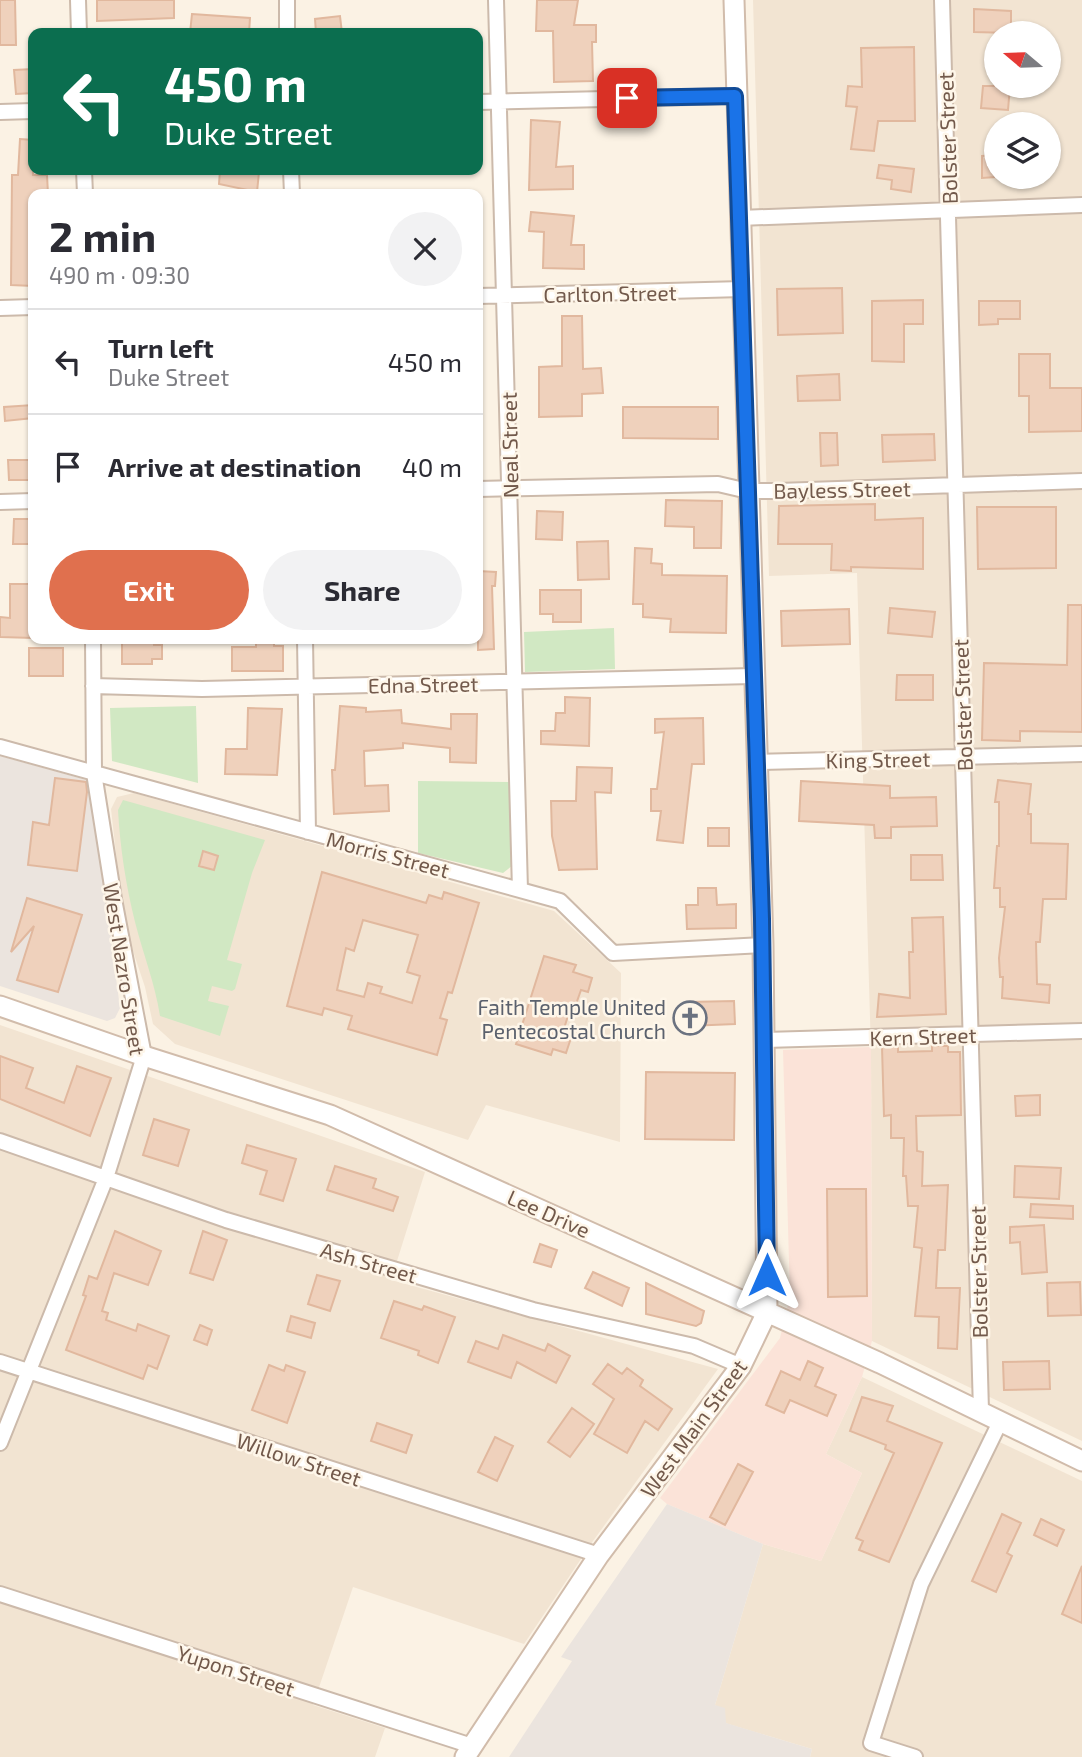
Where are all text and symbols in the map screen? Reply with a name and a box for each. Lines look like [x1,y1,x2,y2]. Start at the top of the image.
north arrow [984,21,1060,98]
map controls [984,21,1061,189]
text: 450 m [164,53,307,112]
icon: left [49,56,140,147]
pin [597,68,657,128]
street label: Bolster Street [932,72,962,204]
icon: arrive [608,79,646,117]
button: layers [984,112,1061,189]
text: Duke Street [164,113,333,151]
text: 2 min [49,210,156,260]
button: close [388,212,462,286]
text: 490 m · 09:30 [49,261,190,289]
street label: Carlton Street [543,279,677,307]
text: Turn left [108,332,214,363]
icon: left [49,343,87,381]
text: 450 m [388,346,462,377]
text: Duke Street [108,363,229,391]
street label: Neal Street [496,392,522,498]
icon: arrive [49,448,87,486]
text: Arrive at destination [108,451,361,482]
text: 40 m [402,451,462,482]
street label: Bayless Street [773,475,911,503]
button: Exit [49,550,249,630]
button: Share [263,550,462,630]
street label: Bolster Street [947,639,977,771]
street label: Edna Street [368,671,478,697]
street label: King Street [825,746,931,772]
street label: Morris Street [324,826,452,882]
street label: West Nazro Street [99,881,151,1057]
place label: Faith Temple United Pentecostal Church [477,994,666,1043]
church icon: Faith Temple United Pentecostal Church [671,999,709,1037]
street label: Kern Street [869,1022,977,1050]
street label: Lee Drive [504,1184,594,1242]
street label: Bolster Street [964,1206,992,1338]
street label: Ash Street [318,1236,420,1288]
position arrow [730,1238,804,1312]
street label: West Main Street [635,1354,751,1502]
street label: Willow Street [234,1427,364,1491]
street label: Yupon Street [174,1639,298,1701]

